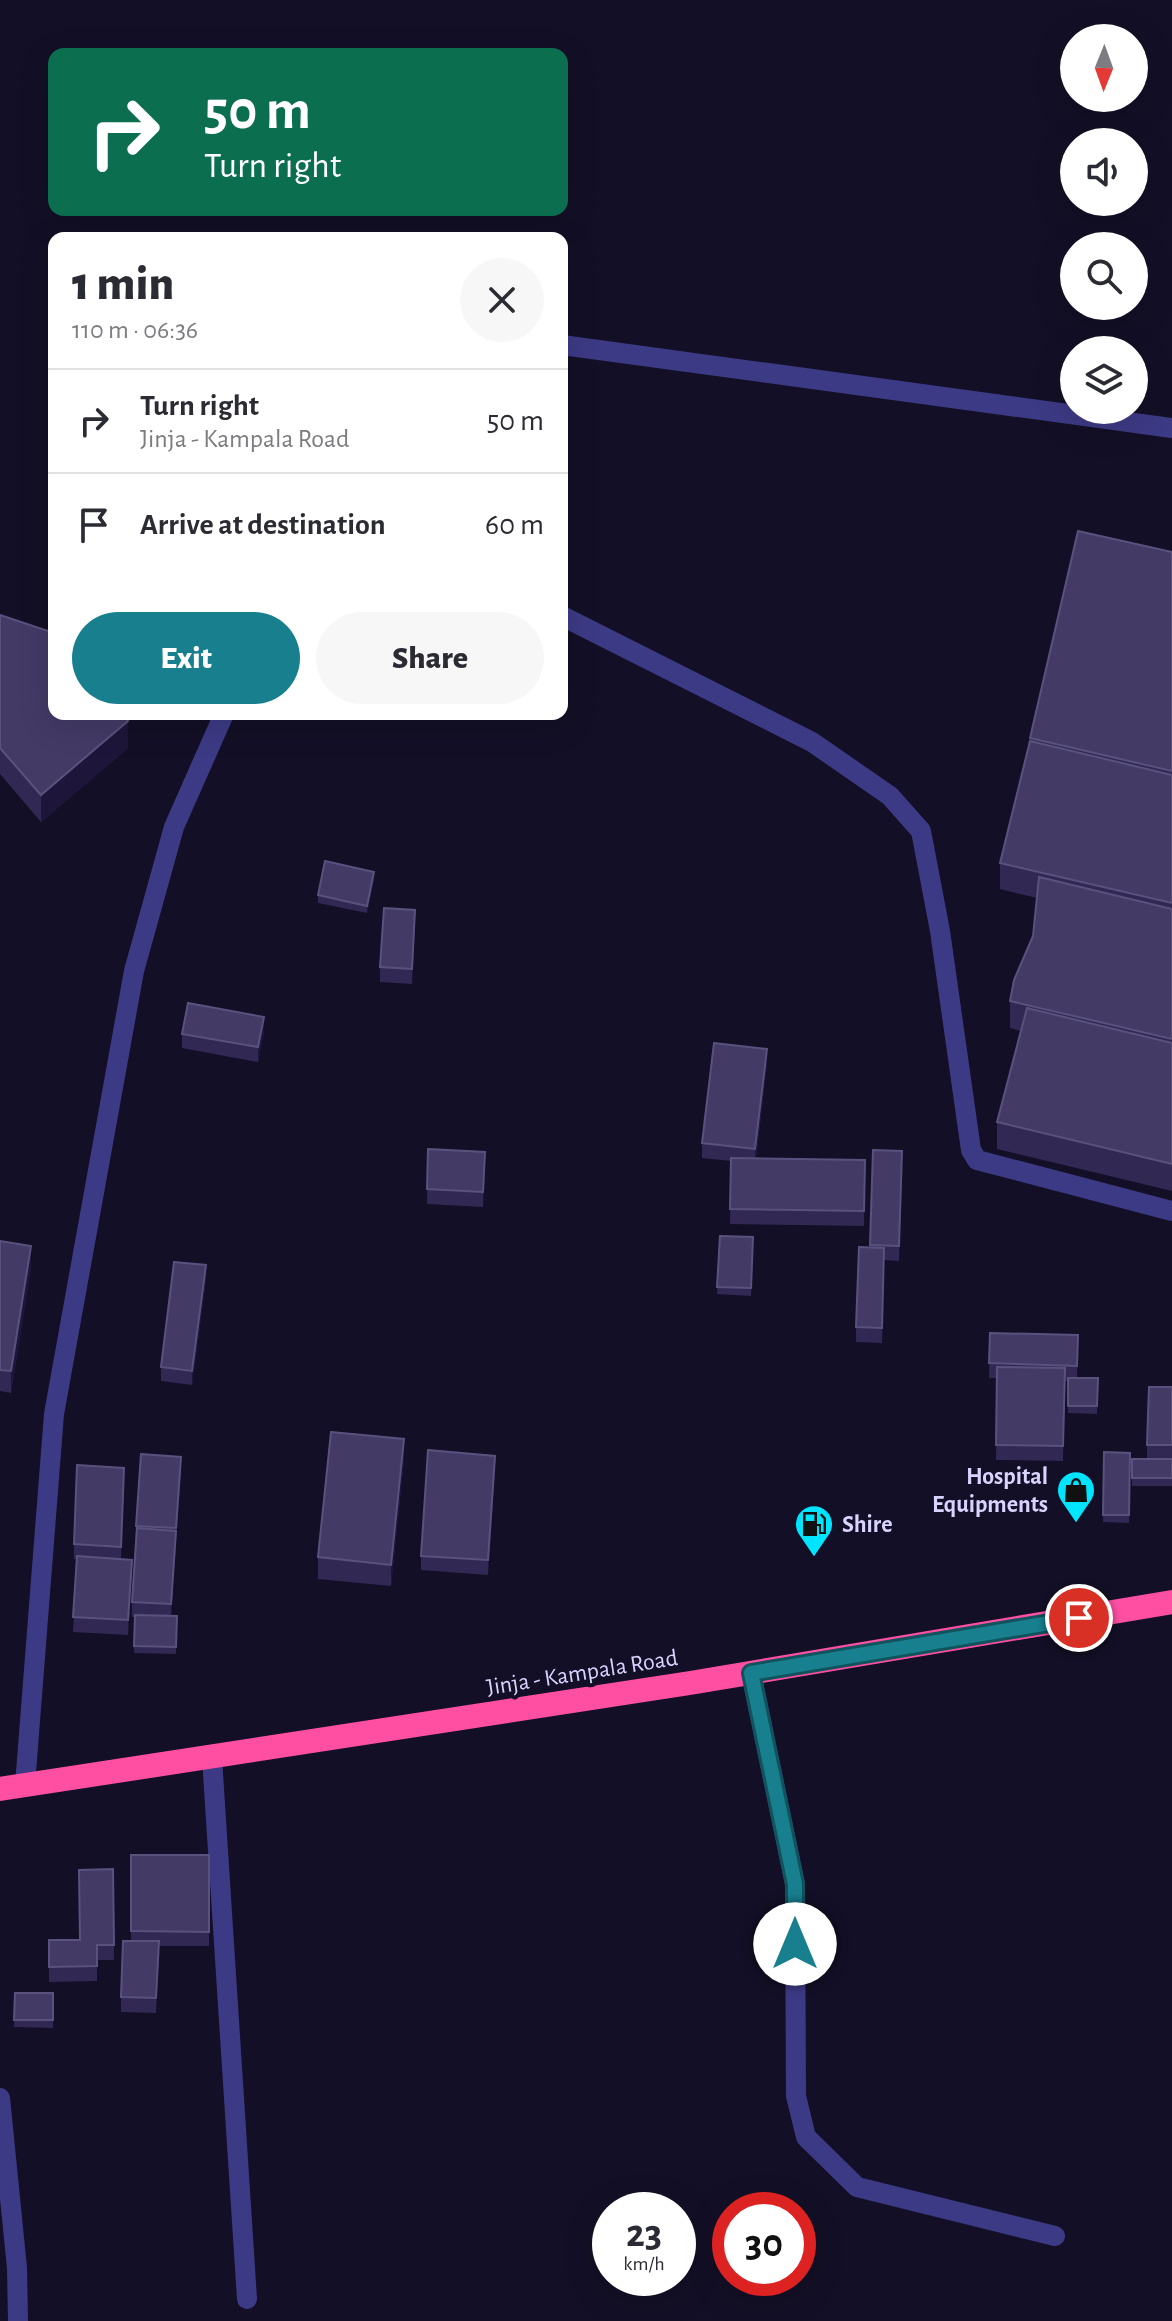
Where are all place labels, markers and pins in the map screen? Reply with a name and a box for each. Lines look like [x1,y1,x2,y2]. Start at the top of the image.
place label: Hospital Equipments [932,1465,1048,1517]
shop icon: Hospital Equipments [1055,1469,1097,1524]
fuel station icon: Shire [793,1503,835,1558]
place label: Shire [842,1513,893,1537]
pin [1045,1584,1113,1652]

